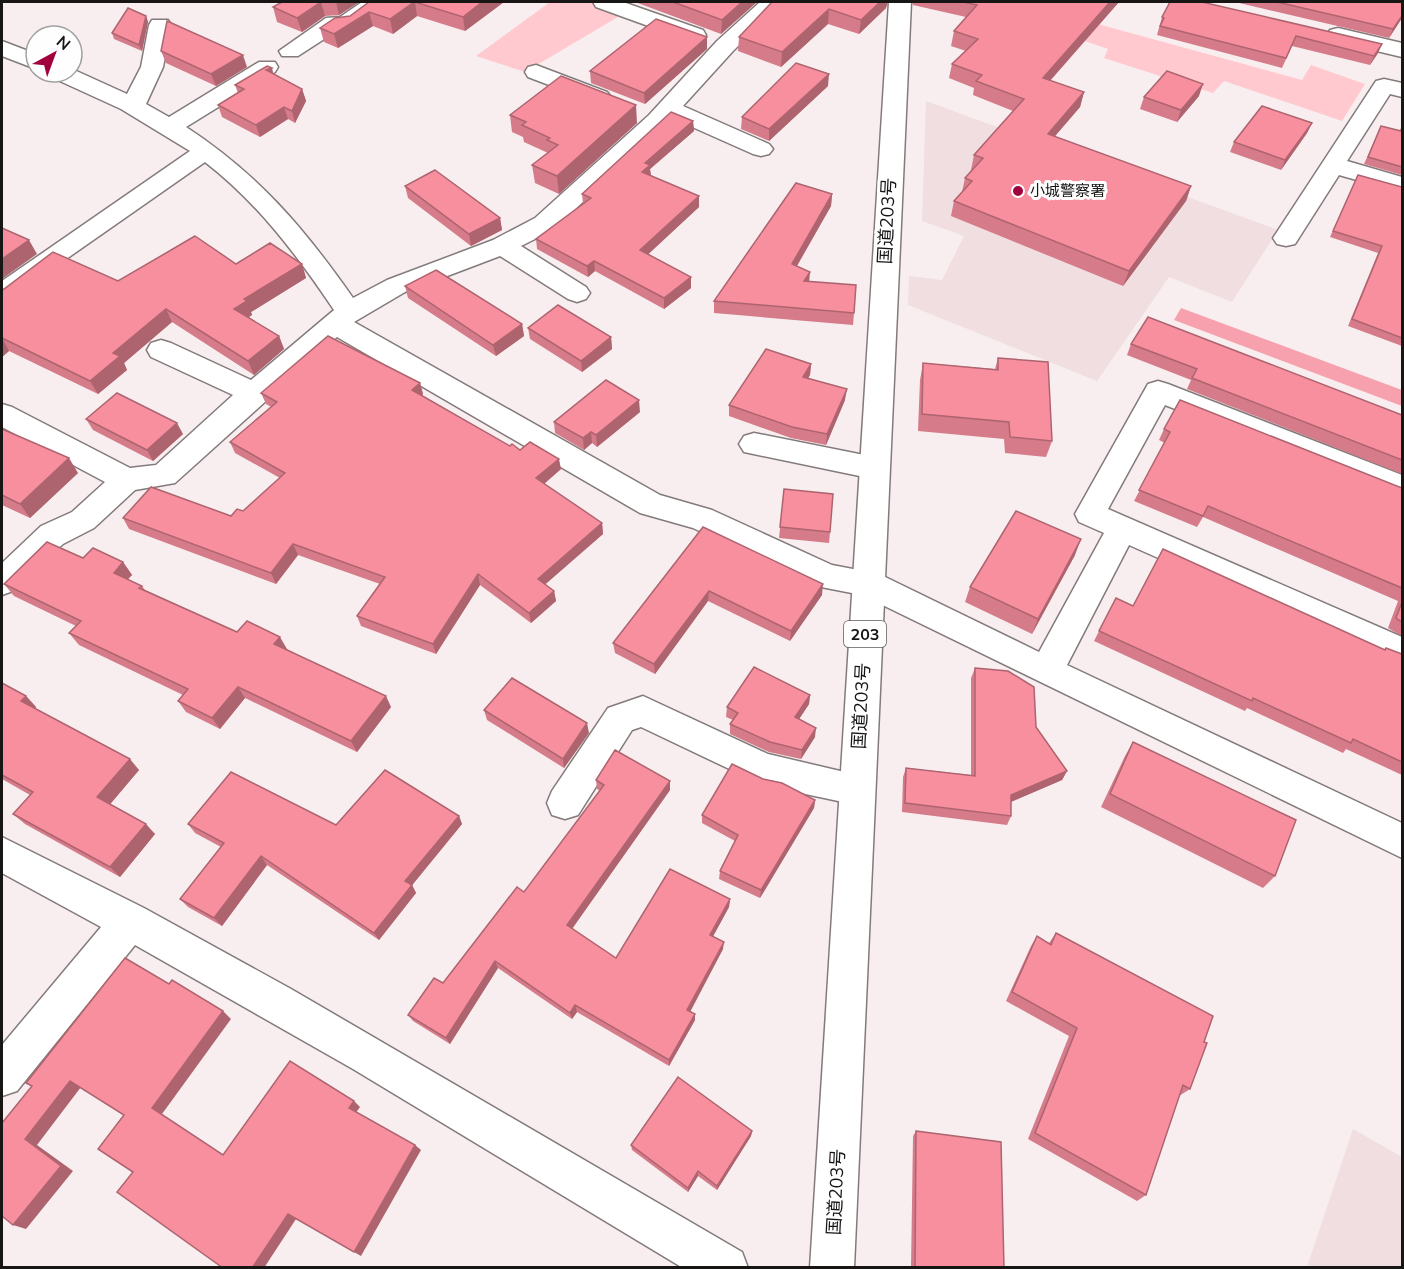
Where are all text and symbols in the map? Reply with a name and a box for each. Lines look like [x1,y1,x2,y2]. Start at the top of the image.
north arrow [24,24,84,84]
text: N [53,31,75,54]
street label: 国道203号 [873,177,900,265]
place label: 小城警察署 [1030,181,1105,200]
marker: 小城警察署 [1011,184,1025,198]
road number: 203 [844,621,886,647]
street label: 国道203号 [847,662,874,750]
street label: 国道203号 [822,1148,849,1236]

